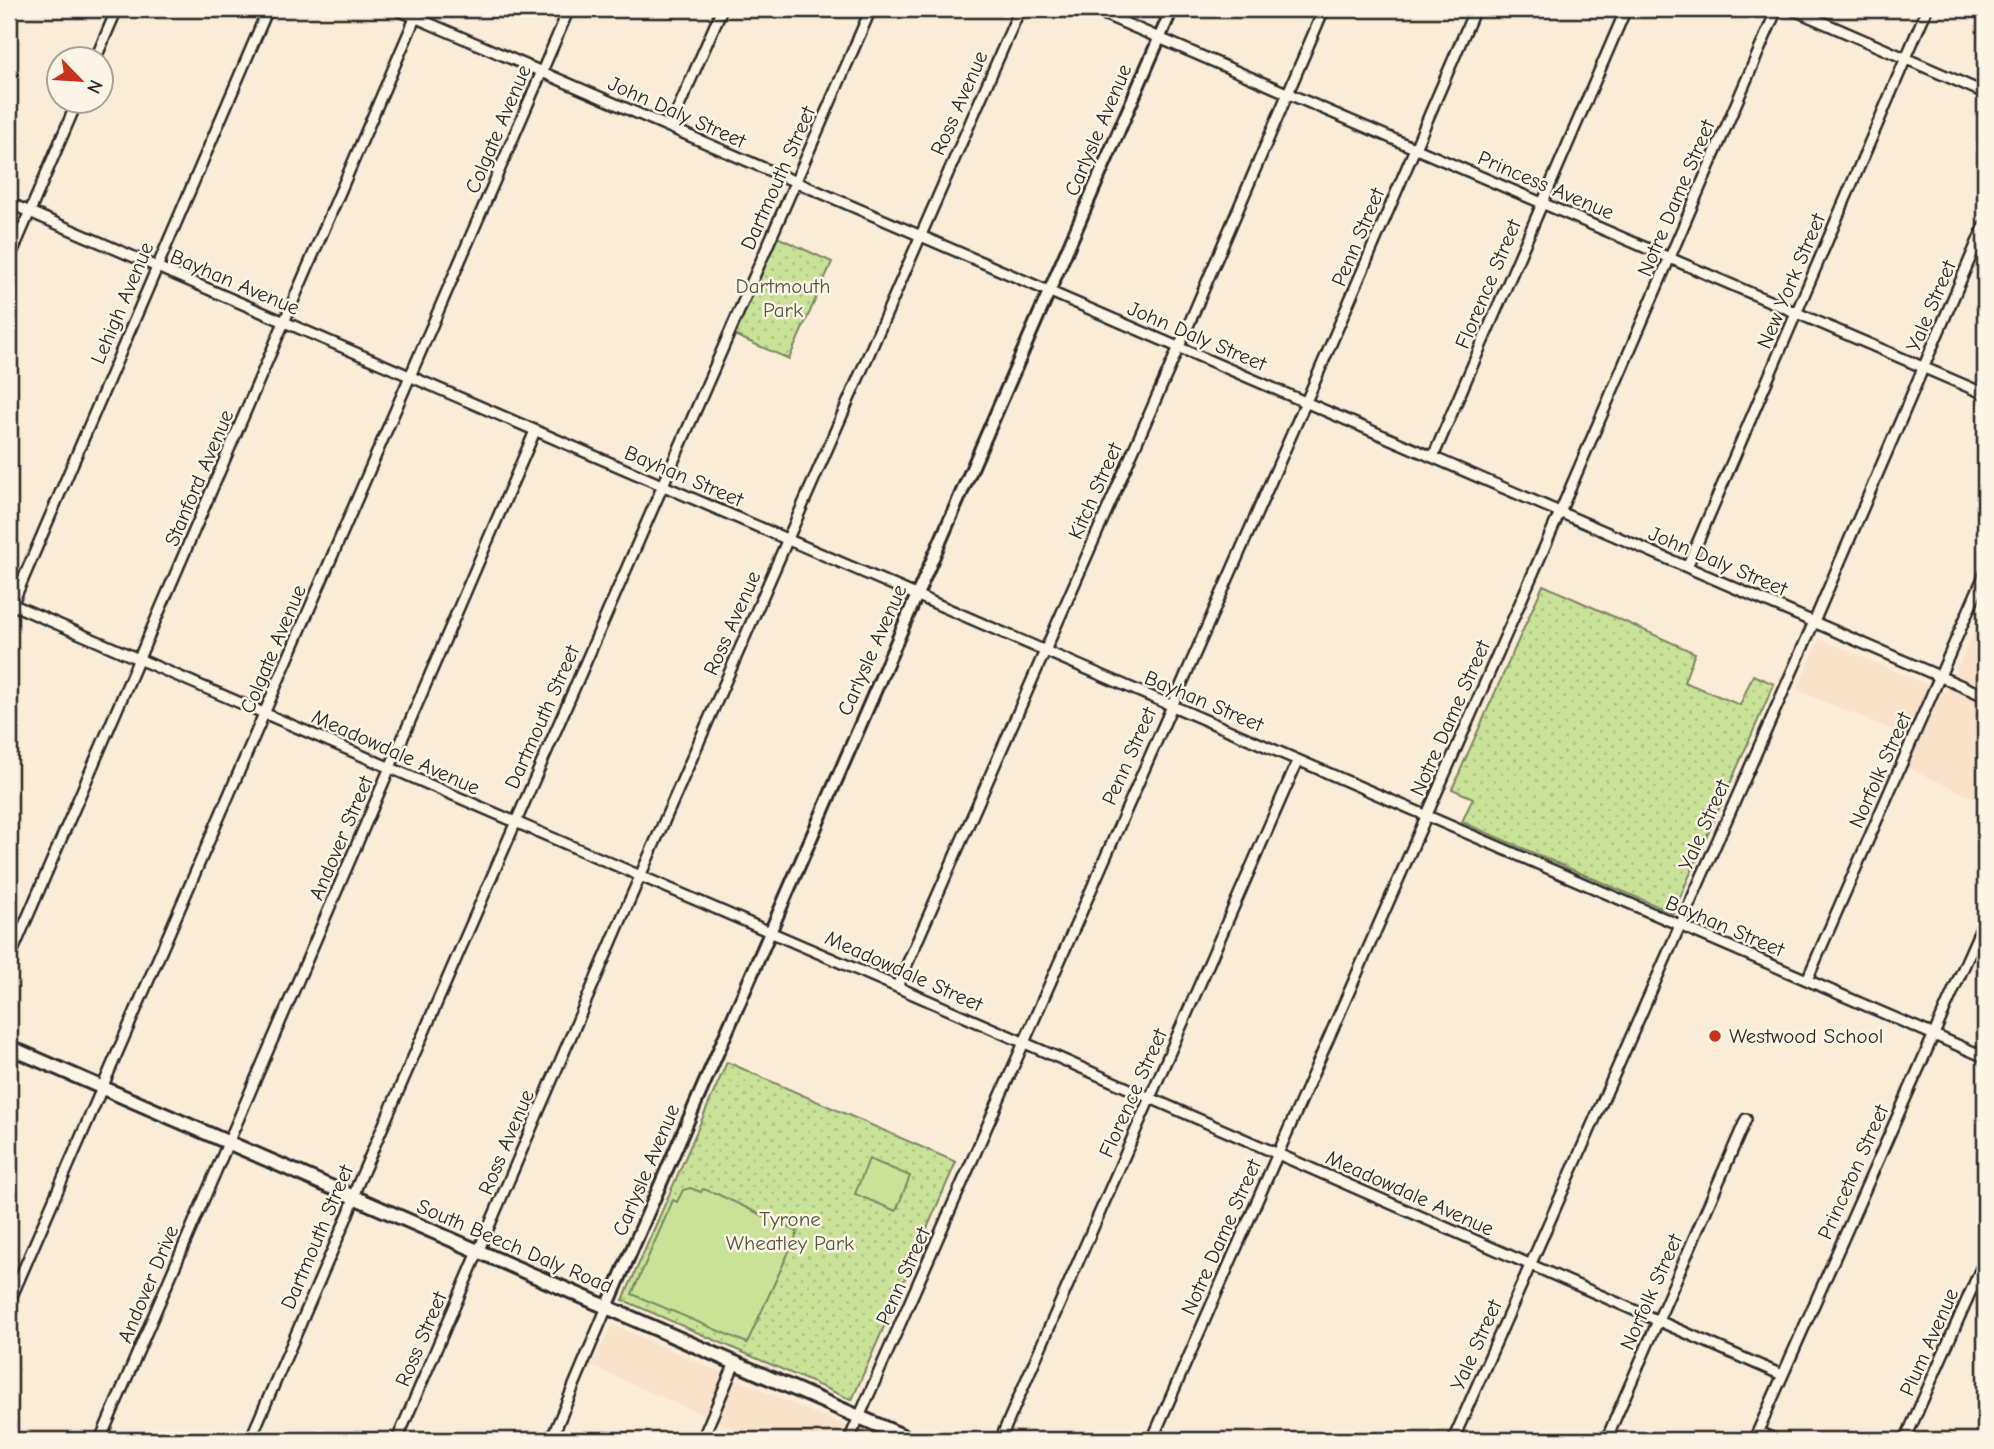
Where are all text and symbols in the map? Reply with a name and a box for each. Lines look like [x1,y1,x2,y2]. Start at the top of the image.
north arrow [46,46,116,116]
street label: Ross Avenue [925,47,993,159]
street label: Carlysle Avenue [1059,60,1137,200]
street label: Colgate Avenue [460,61,536,197]
street label: John Daly Street [604,71,750,154]
text: N [82,76,107,97]
street label: Dartmouth Street [736,102,821,253]
street label: Notre Dame Street [1632,115,1720,280]
street label: Princess Avenue [1474,146,1618,224]
street label: Penn Street [1327,183,1390,290]
street label: New York Street [1752,209,1831,352]
street label: Florence Street [1450,215,1526,352]
street label: Lehigh Avenue [86,238,158,368]
street label: Bayhan Avenue [167,244,303,320]
street label: Yale Street [1901,256,1961,355]
park label: Dartmouth Park [736,274,830,322]
street label: John Daly Street [1124,296,1271,376]
street label: Stanford Avenue [159,406,239,550]
street label: Kitch Street [1063,438,1127,543]
street label: Bayhan Street [621,440,748,512]
street label: John Daly Street [1645,521,1792,601]
street label: Ross Avenue [698,567,766,679]
street label: Colgate Avenue [235,581,311,717]
street label: Carlysle Avenue [832,581,912,719]
street label: Notre Dame Street [1405,636,1495,800]
street label: Dartmouth Street [500,641,585,792]
street label: Bayhan Street [1141,665,1268,737]
street label: Penn Street [1097,703,1162,808]
street label: Meadowdale Avenue [308,704,484,800]
street label: Norfolk Street [1844,707,1917,832]
street label: Andover Street [304,771,378,904]
street label: Yale Street [1673,775,1735,874]
street label: Bayhan Street [1662,890,1789,962]
street label: Meadowdale Street [822,925,987,1017]
street label: Florence Street [1094,1024,1172,1161]
place label: Westwood School [1729,1024,1883,1048]
marker: Westwood School [1707,1028,1723,1044]
street label: Ross Avenue [473,1086,539,1198]
street label: Carlysle Avenue [607,1100,685,1240]
street label: Princeton Street [1813,1100,1894,1243]
street label: Meadowdale Avenue [1322,1145,1498,1241]
street label: Notre Dame Street [1176,1155,1266,1319]
street label: Dartmouth Street [276,1160,359,1313]
street label: South Beech Daly Road [413,1194,617,1298]
park label: Tyrone Wheatley Park [726,1207,854,1255]
street label: Andover Drive [112,1222,184,1346]
street label: Penn Street [871,1223,936,1328]
street label: Norfolk Street [1615,1229,1688,1354]
street label: Plum Avenue [1895,1284,1963,1400]
street label: Ross Street [390,1287,452,1390]
street label: Yale Street [1445,1295,1507,1394]

